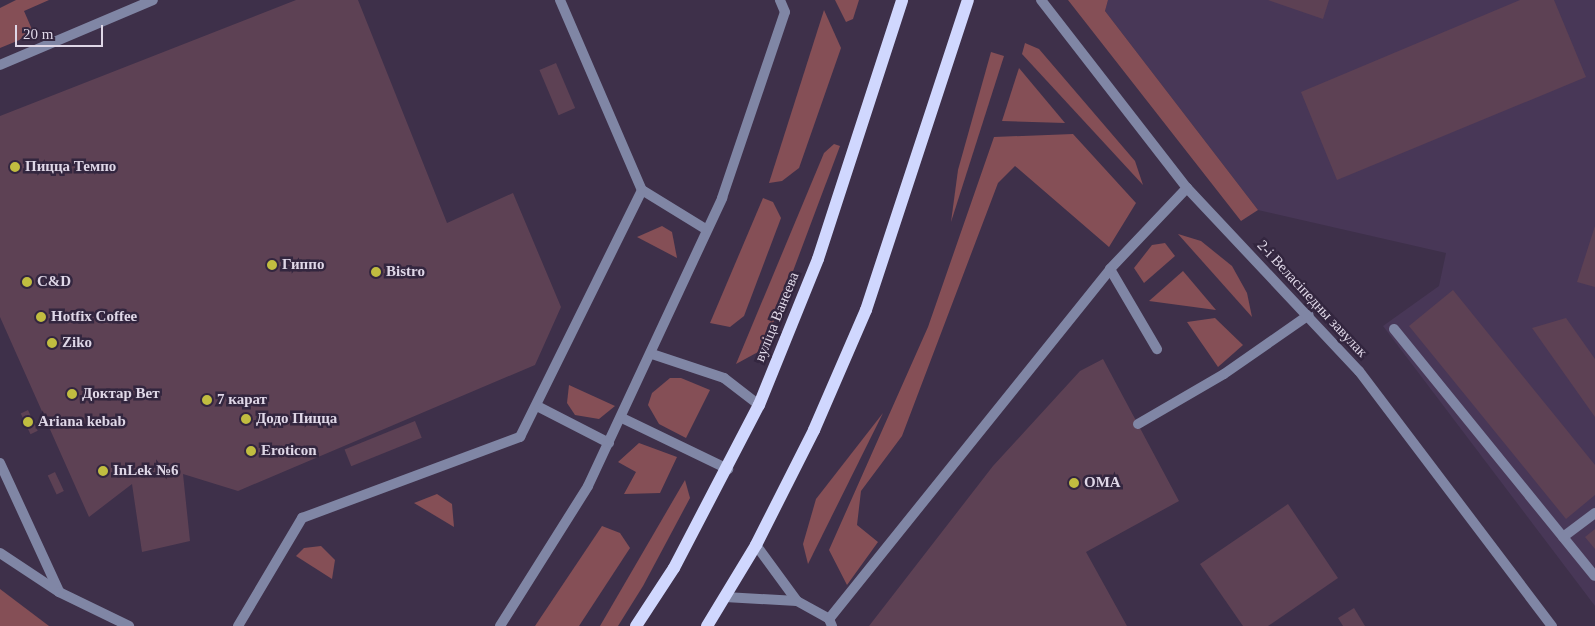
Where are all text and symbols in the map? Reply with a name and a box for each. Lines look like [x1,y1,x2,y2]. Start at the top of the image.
scale bar [18,15,105,47]
text: 20 m [23,26,53,42]
place label: Пицца Темпо [25,158,116,176]
marker: Пицца Темпо [9,161,21,173]
street label: 2-і Веласіпедны завулак [1253,237,1371,361]
place label: Гиппо [282,256,324,274]
marker: Гиппо [266,259,278,271]
place label: Bistro [386,263,425,281]
marker: Bistro [370,266,382,278]
street label: вуліца Ванеева [751,270,803,364]
place label: C&D [37,273,71,291]
marker: C&D [21,276,33,288]
place label: Hotfix Coffee [51,308,137,326]
marker: Hotfix Coffee [35,311,47,323]
place label: Ziko [62,334,92,352]
marker: Ziko [46,337,58,349]
place label: Доктар Вет [82,385,160,403]
marker: Доктар Вет [66,388,78,400]
place label: 7 карат [217,391,267,409]
marker: 7 карат [201,394,213,406]
place label: Додо Пицца [256,410,337,428]
place label: Ariana kebab [38,413,126,431]
marker: Додо Пицца [240,413,252,425]
marker: Ariana kebab [22,416,34,428]
place label: Eroticon [261,442,317,460]
marker: Eroticon [245,445,257,457]
place label: InLek №6 [113,462,179,480]
marker: InLek №6 [97,465,109,477]
place label: ОМА [1084,474,1121,492]
marker: ОМА [1068,477,1080,489]

